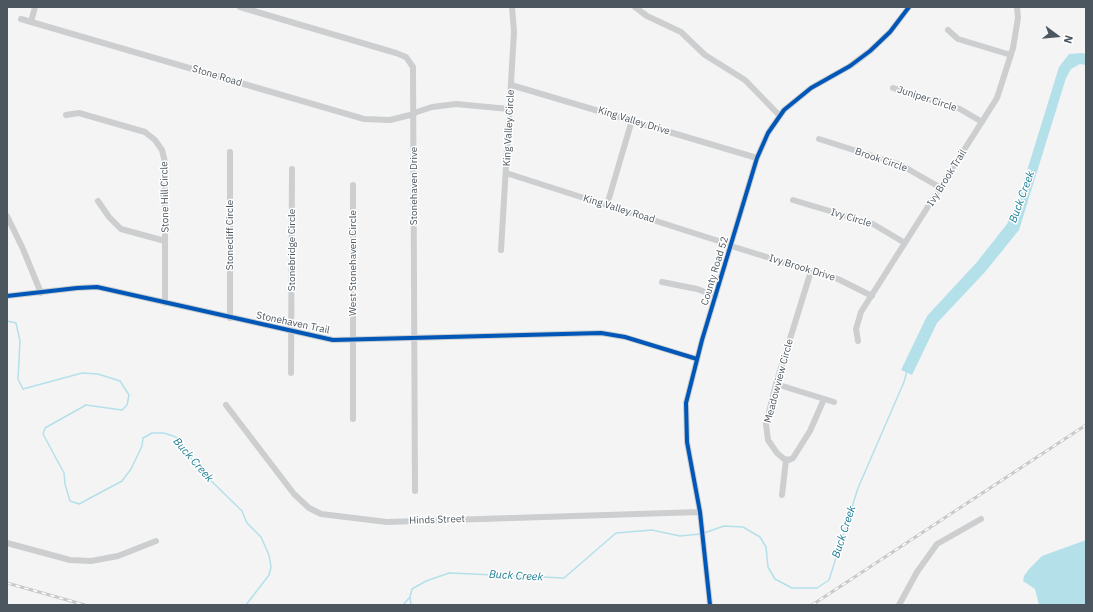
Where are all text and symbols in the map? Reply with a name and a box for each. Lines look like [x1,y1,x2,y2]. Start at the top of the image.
north arrow [1037,16,1077,56]
text: N [1061,34,1076,45]
street label: Stone Road [191,63,243,89]
street label: Juniper Circle [896,84,958,114]
street label: King Valley Circle [501,89,517,167]
street label: King Valley Drive [597,104,671,138]
street label: Brook Circle [853,145,909,175]
street label: Stonehaven Drive [408,147,420,225]
street label: Ivy Brook Trail [925,147,969,209]
street label: Stone Hill Circle [158,161,172,233]
water label: Buck Creek [1007,169,1037,225]
street label: King Valley Road [582,192,656,226]
street label: Stonecliff Circle [224,200,236,270]
street label: Ivy Circle [829,206,873,230]
street label: Stonebridge Circle [286,209,298,291]
street label: West Stonehaven Circle [347,210,359,316]
street label: County Road 52 [699,235,731,307]
street label: Ivy Brook Drive [768,252,836,284]
street label: Stonehaven Trail [255,309,331,337]
street label: Meadowview Circle [762,338,796,424]
water label: Buck Creek [170,435,216,485]
water label: Buck Creek [829,504,859,560]
street label: Hinds Street [409,513,465,527]
water label: Buck Creek [489,568,543,584]

